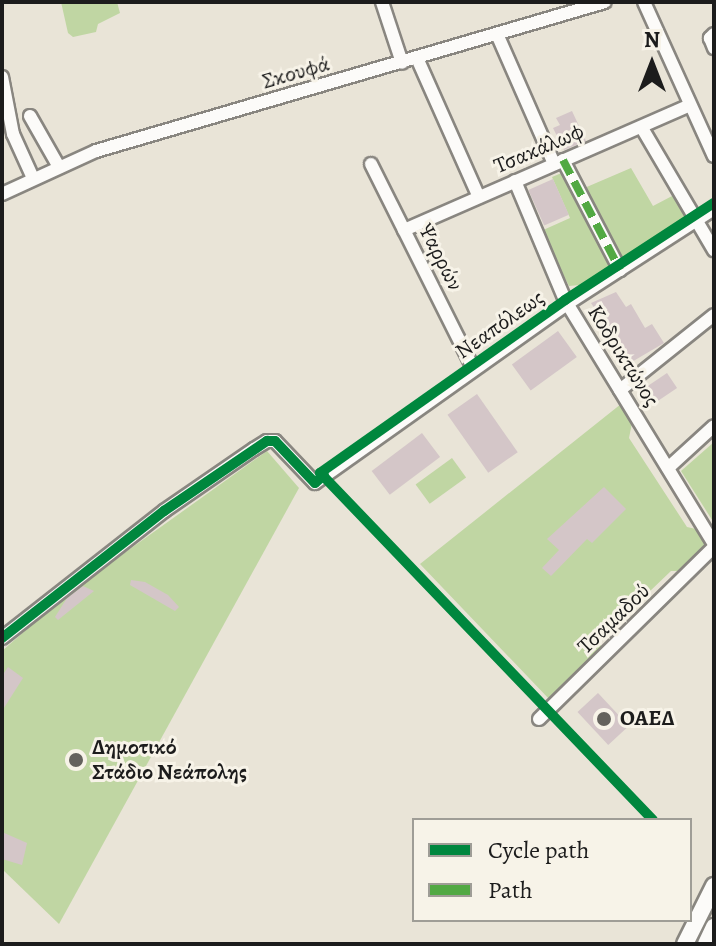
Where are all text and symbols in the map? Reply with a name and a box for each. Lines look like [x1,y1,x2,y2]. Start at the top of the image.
north arrow [612,24,692,104]
text: N [644,25,660,55]
street label: Σκουφά [259,51,333,95]
street label: Τσακάλωφ [490,118,588,180]
street label: Ψαρρών [412,219,468,295]
street label: Νεαπόλεως [451,285,549,365]
street label: Κοδρικτώνος [581,300,665,412]
street label: Τσαμαδού [572,578,656,660]
place label: ΟΑΕΔ [620,706,675,732]
marker: ΟΑΕΔ [595,710,613,728]
place label: Δημοτικό Στάδιο Νεάπολης [92,734,247,786]
marker: Δημοτικό Στάδιο Νεάπολης [67,751,85,769]
legend [412,818,692,922]
text: Cycle path [488,834,589,866]
text: Path [488,874,533,906]

